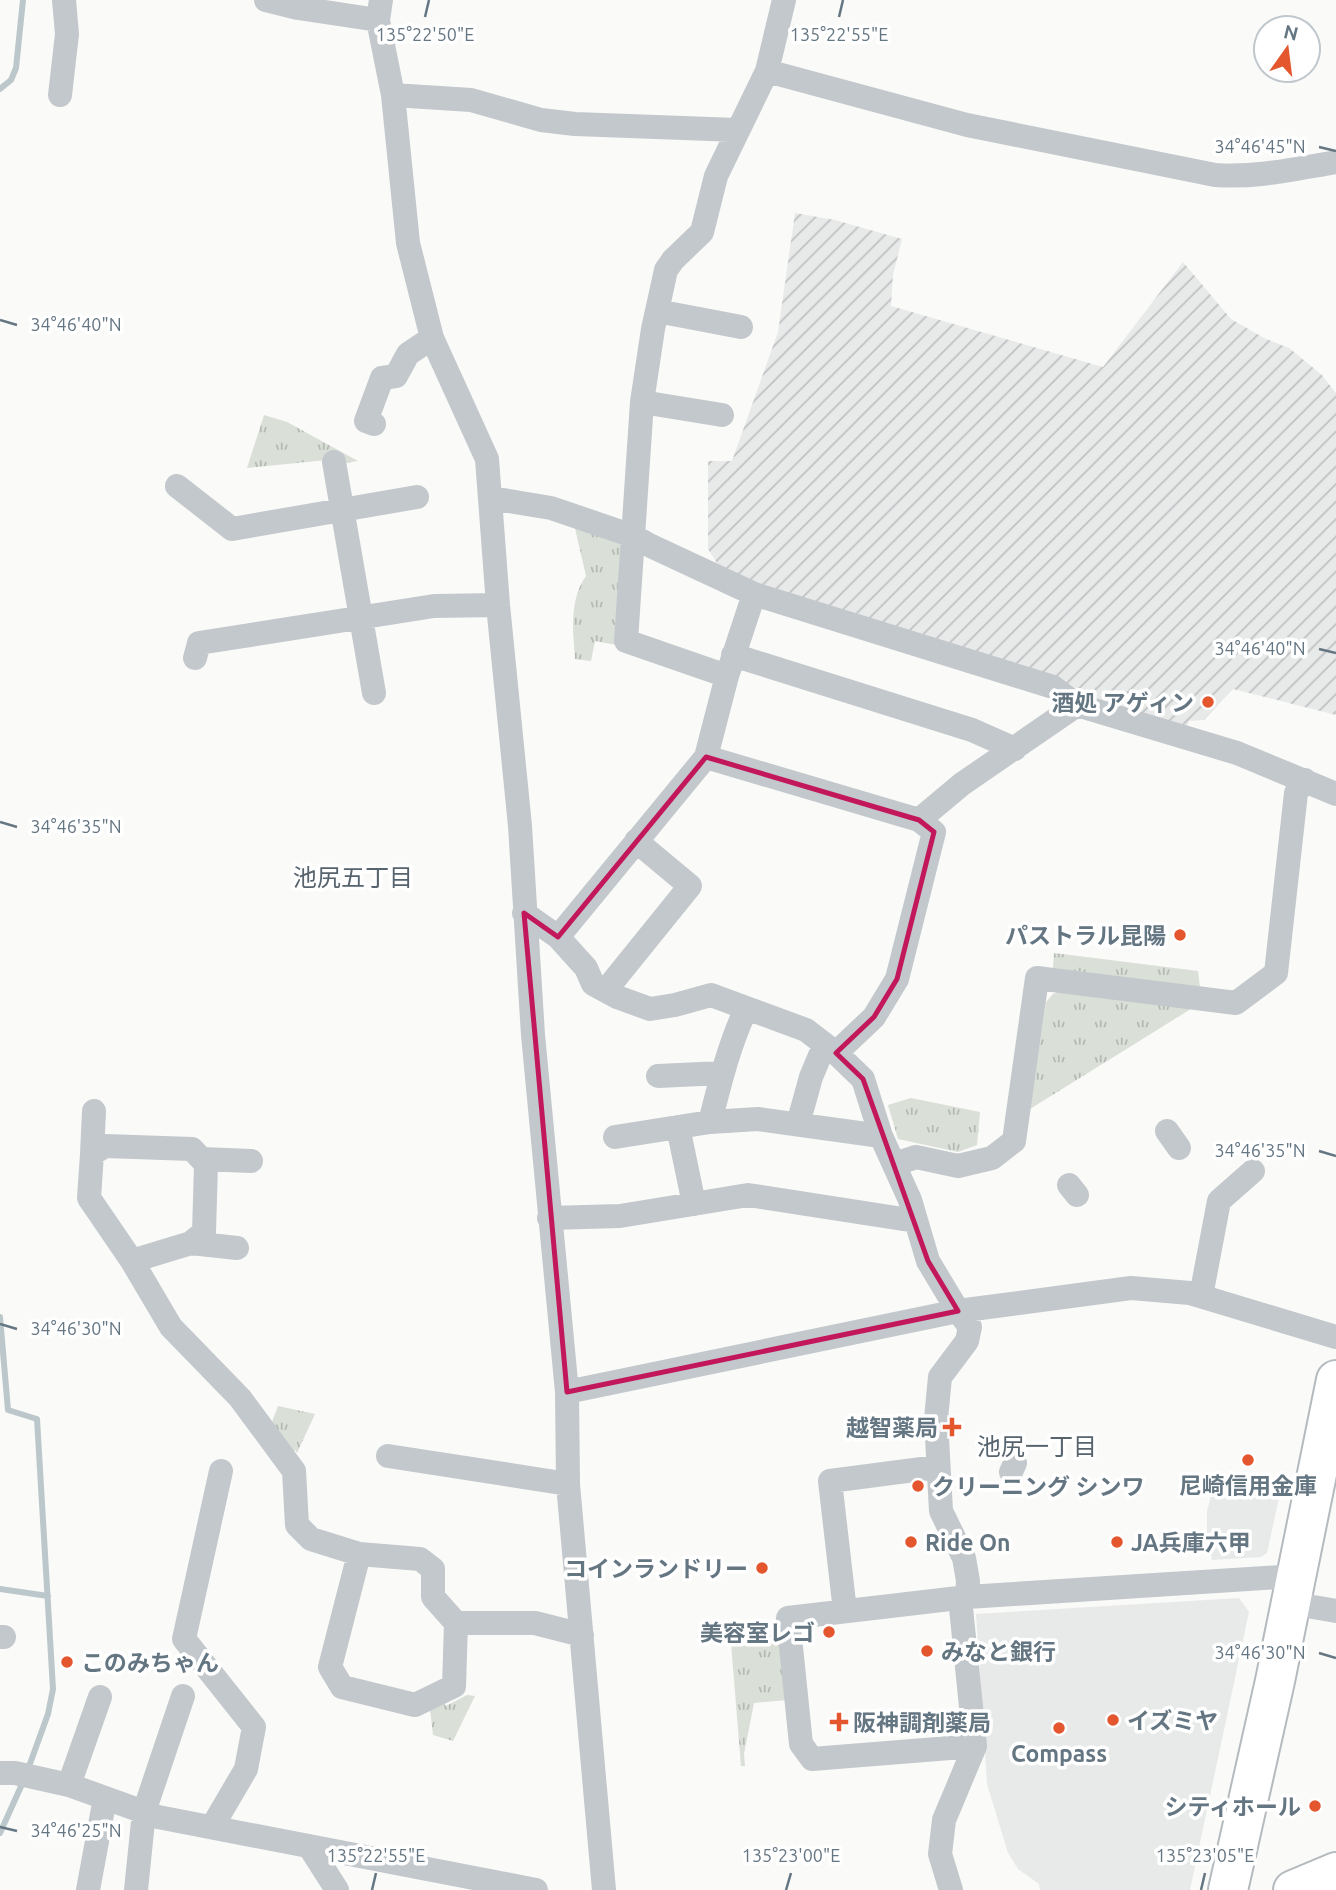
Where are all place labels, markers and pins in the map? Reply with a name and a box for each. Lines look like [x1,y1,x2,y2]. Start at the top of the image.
place label: 酒処 アゲィン [1051,690,1194,715]
marker: 酒処 アゲィン [1200,694,1216,710]
place label: パストラル昆陽 [1005,923,1166,948]
marker: パストラル昆陽 [1172,927,1188,943]
place label: 越智薬局 [846,1415,938,1440]
marker: 越智薬局 [944,1419,960,1435]
marker: 尼崎信用金庫 [1240,1452,1256,1468]
place label: 尼崎信用金庫 [1179,1473,1317,1498]
place label: クリーニング シンワ [932,1474,1144,1499]
marker: クリーニング シンワ [910,1478,926,1494]
place label: Ride On [925,1530,1011,1555]
place label: JA兵庫六甲 [1131,1530,1251,1555]
marker: Ride On [903,1534,919,1550]
marker: JA兵庫六甲 [1109,1534,1125,1550]
place label: コインランドリー [564,1556,748,1581]
marker: コインランドリー [754,1560,770,1576]
place label: 美容室レゴ [700,1620,815,1645]
marker: 美容室レゴ [821,1624,837,1640]
place label: みなと銀行 [941,1639,1056,1664]
marker: みなと銀行 [919,1643,935,1659]
place label: このみちゃん [81,1650,219,1675]
marker: このみちゃん [59,1654,75,1670]
place label: イズミヤ [1127,1708,1218,1733]
place label: 阪神調剤薬局 [853,1710,991,1735]
marker: イズミヤ [1105,1712,1121,1728]
marker: 阪神調剤薬局 [831,1714,847,1730]
marker: Compass [1051,1720,1067,1736]
place label: Compass [1011,1741,1107,1766]
place label: シティホール [1164,1794,1301,1819]
marker: シティホール [1307,1798,1323,1814]

